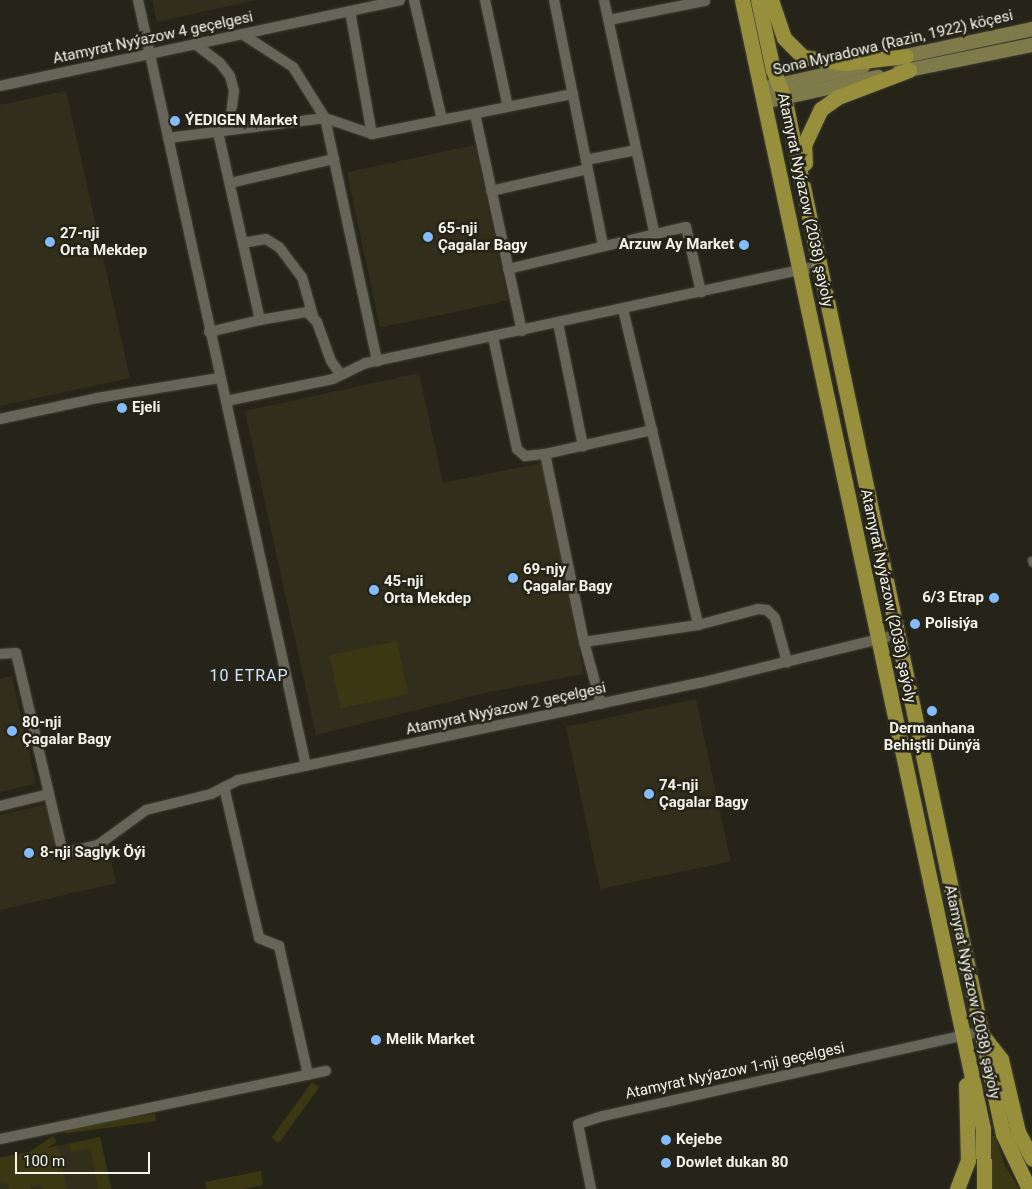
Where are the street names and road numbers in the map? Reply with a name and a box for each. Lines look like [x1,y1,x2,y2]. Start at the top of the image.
street label: Sona Myradowa (Razin, 1922) köçesi [771,7,1015,79]
street label: Atamyrat Nyýazow 4 geçelgesi [51,8,255,68]
street label: Atamyrat Nyýazow (2038) şaýoly [774,91,836,309]
street label: Atamyrat Nyýazow (2038) şaýoly [857,487,919,705]
street label: Atamyrat Nyýazow 2 geçelgesi [404,679,608,739]
street label: Atamyrat Nyýazow (2038) şaýoly [941,883,1003,1101]
street label: Atamyrat Nyýazow 1-nji geçelgesi [624,1039,846,1103]

